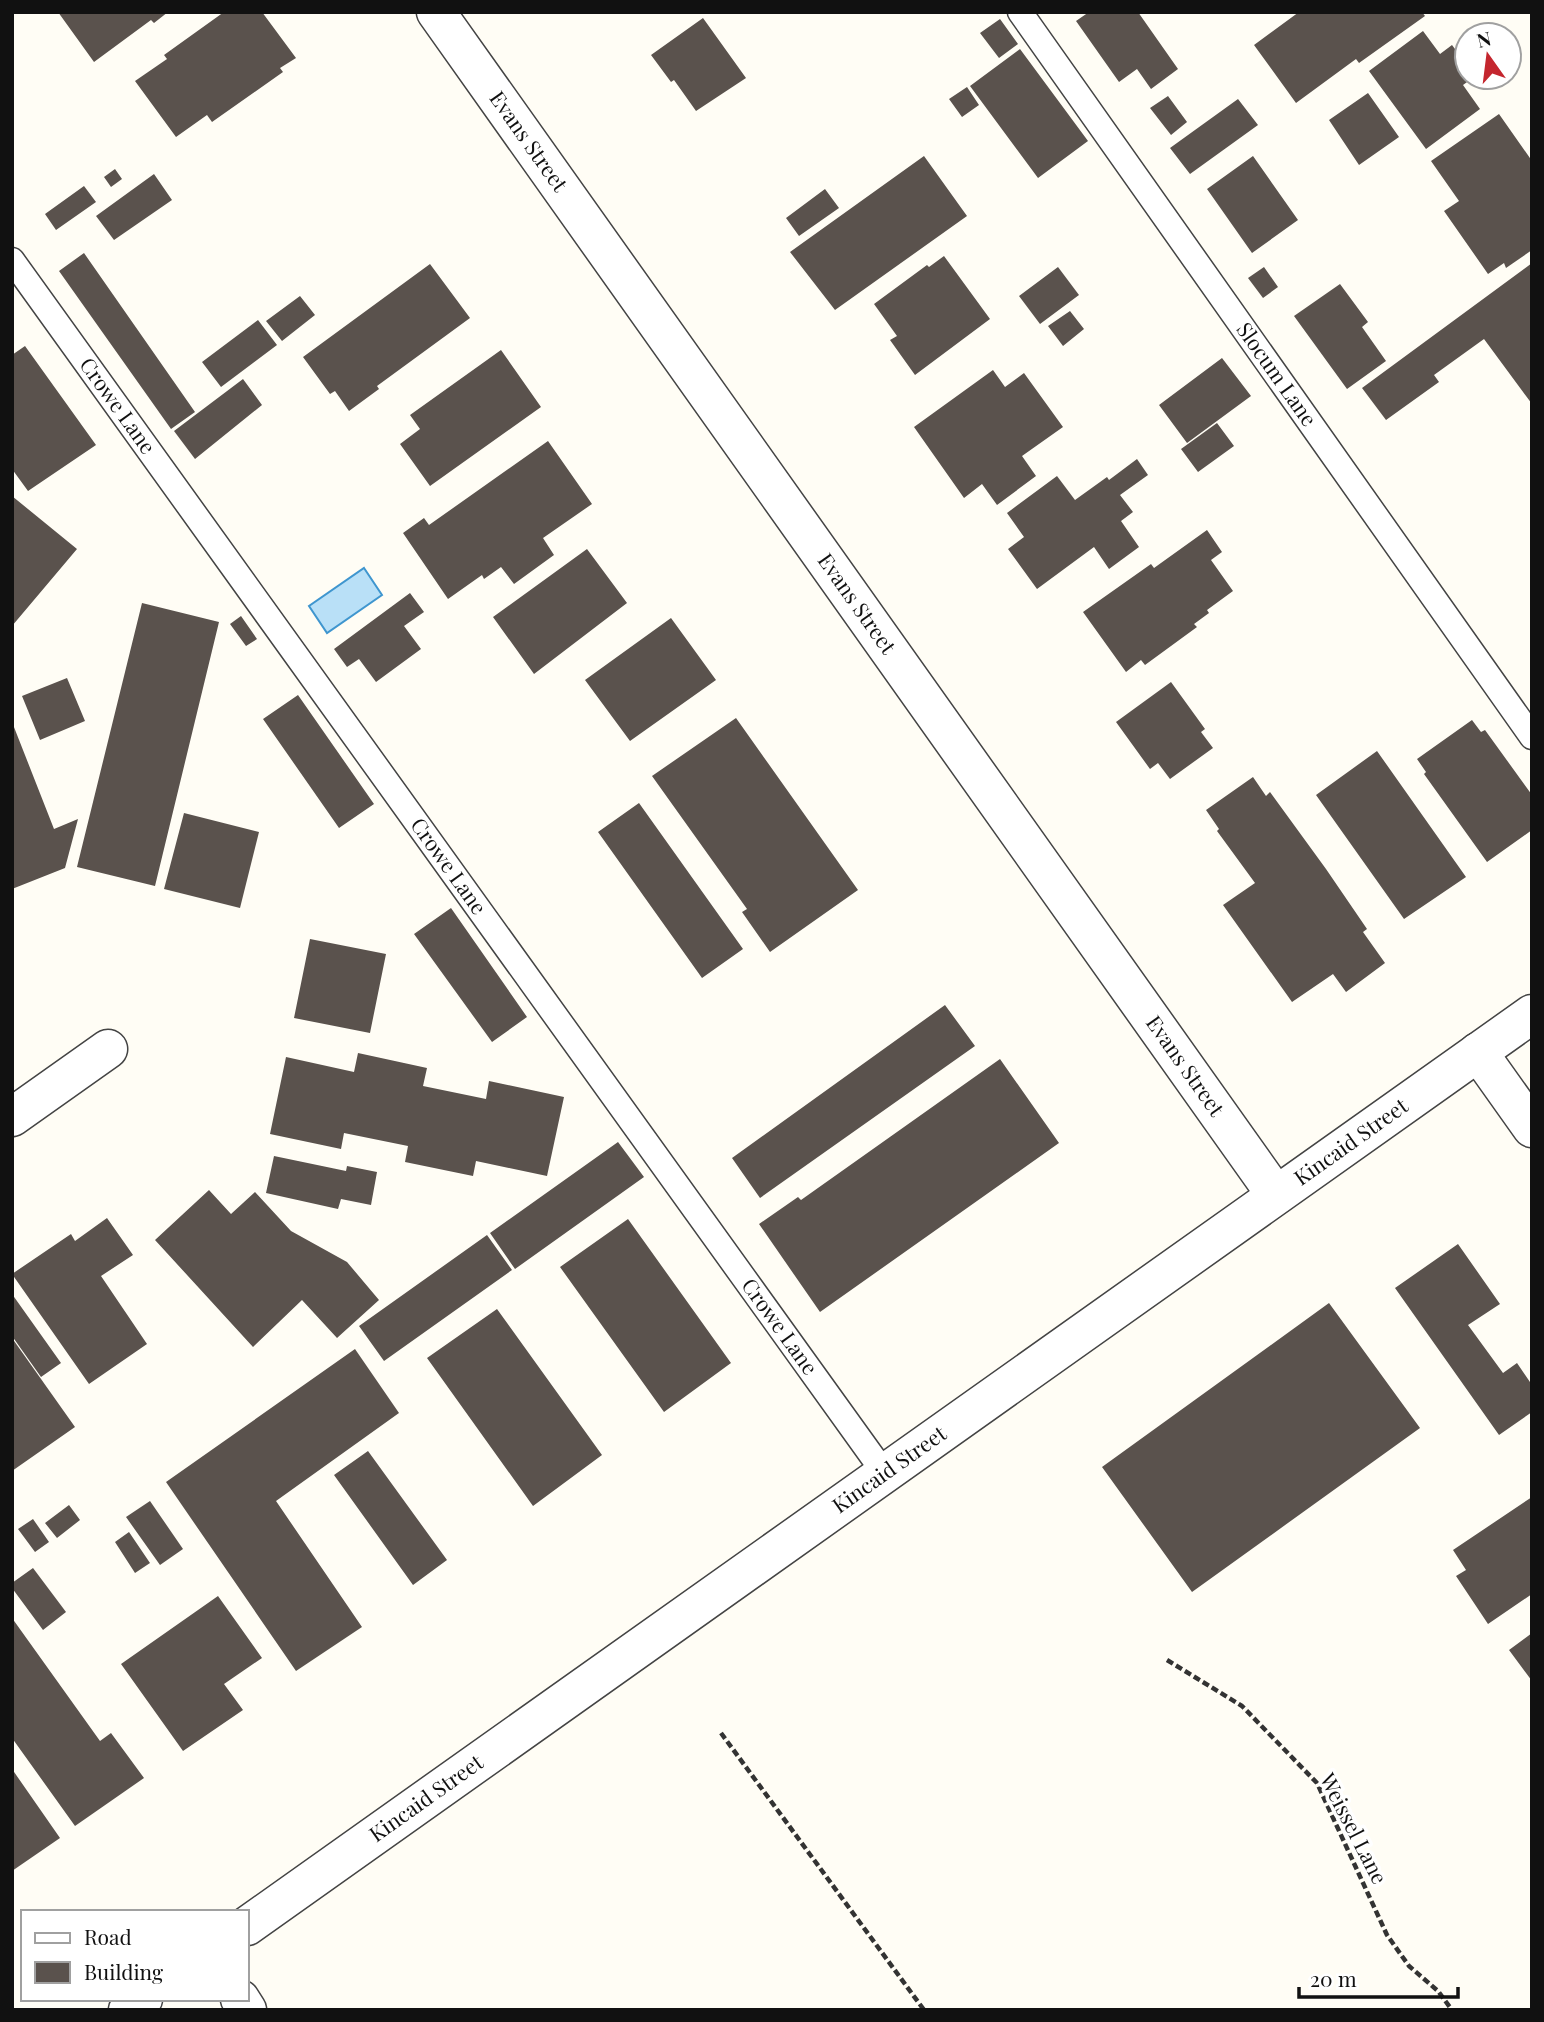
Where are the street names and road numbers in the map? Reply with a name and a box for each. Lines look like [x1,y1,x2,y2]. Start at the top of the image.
street label: Evans Street [484,85,575,197]
street label: Slocum Lane [1231,316,1324,431]
street label: Crowe Lane [74,351,163,459]
street label: Evans Street [813,547,904,659]
street label: Crowe Lane [405,811,494,919]
street label: Evans Street [1141,1009,1232,1121]
street label: Kincaid Street [1288,1090,1413,1191]
street label: Crowe Lane [737,1272,825,1380]
street label: Kincaid Street [826,1418,951,1518]
street label: Kincaid Street [363,1747,488,1847]
street label: Weissel Lane [1314,1767,1395,1888]

